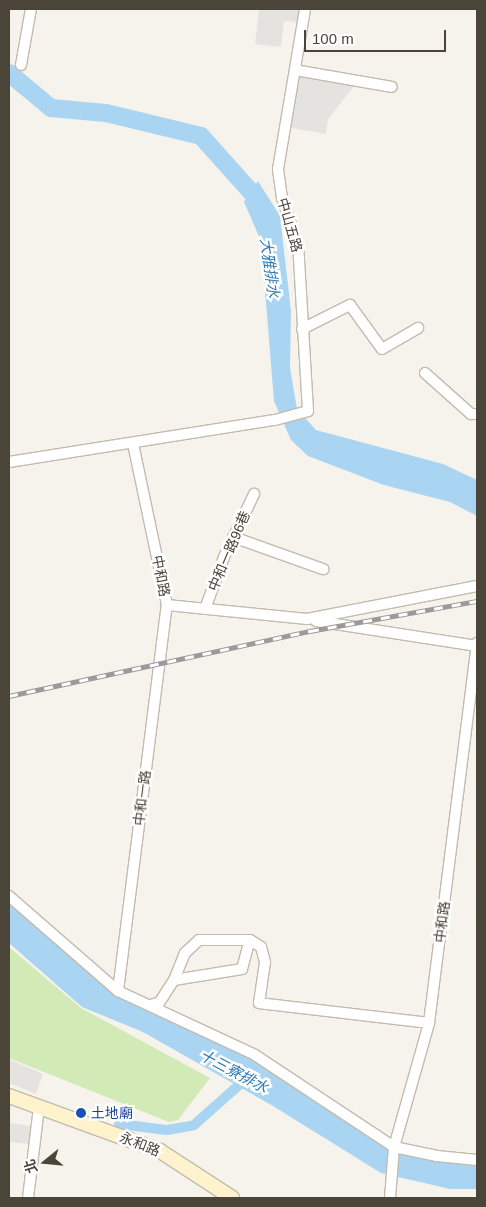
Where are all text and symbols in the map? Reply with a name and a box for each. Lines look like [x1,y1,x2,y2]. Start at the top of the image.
scale bar [306,20,448,52]
text: 100 m [312,30,354,47]
street label: 中山五路 [274,196,306,254]
water label: 大雅排水 [257,237,283,299]
street label: 中和一路96巷 [205,508,253,594]
street label: 中和路 [149,554,173,598]
street label: 中和一路 [130,769,154,827]
street label: 中和路 [431,900,453,944]
water label: 十三寮排水 [197,1045,271,1097]
place label: 土地廟 [91,1105,133,1121]
marker: 土地廟 [75,1107,87,1119]
street label: 永和路 [117,1129,163,1159]
north arrow [20,1137,70,1187]
text: 北 [21,1157,40,1175]

